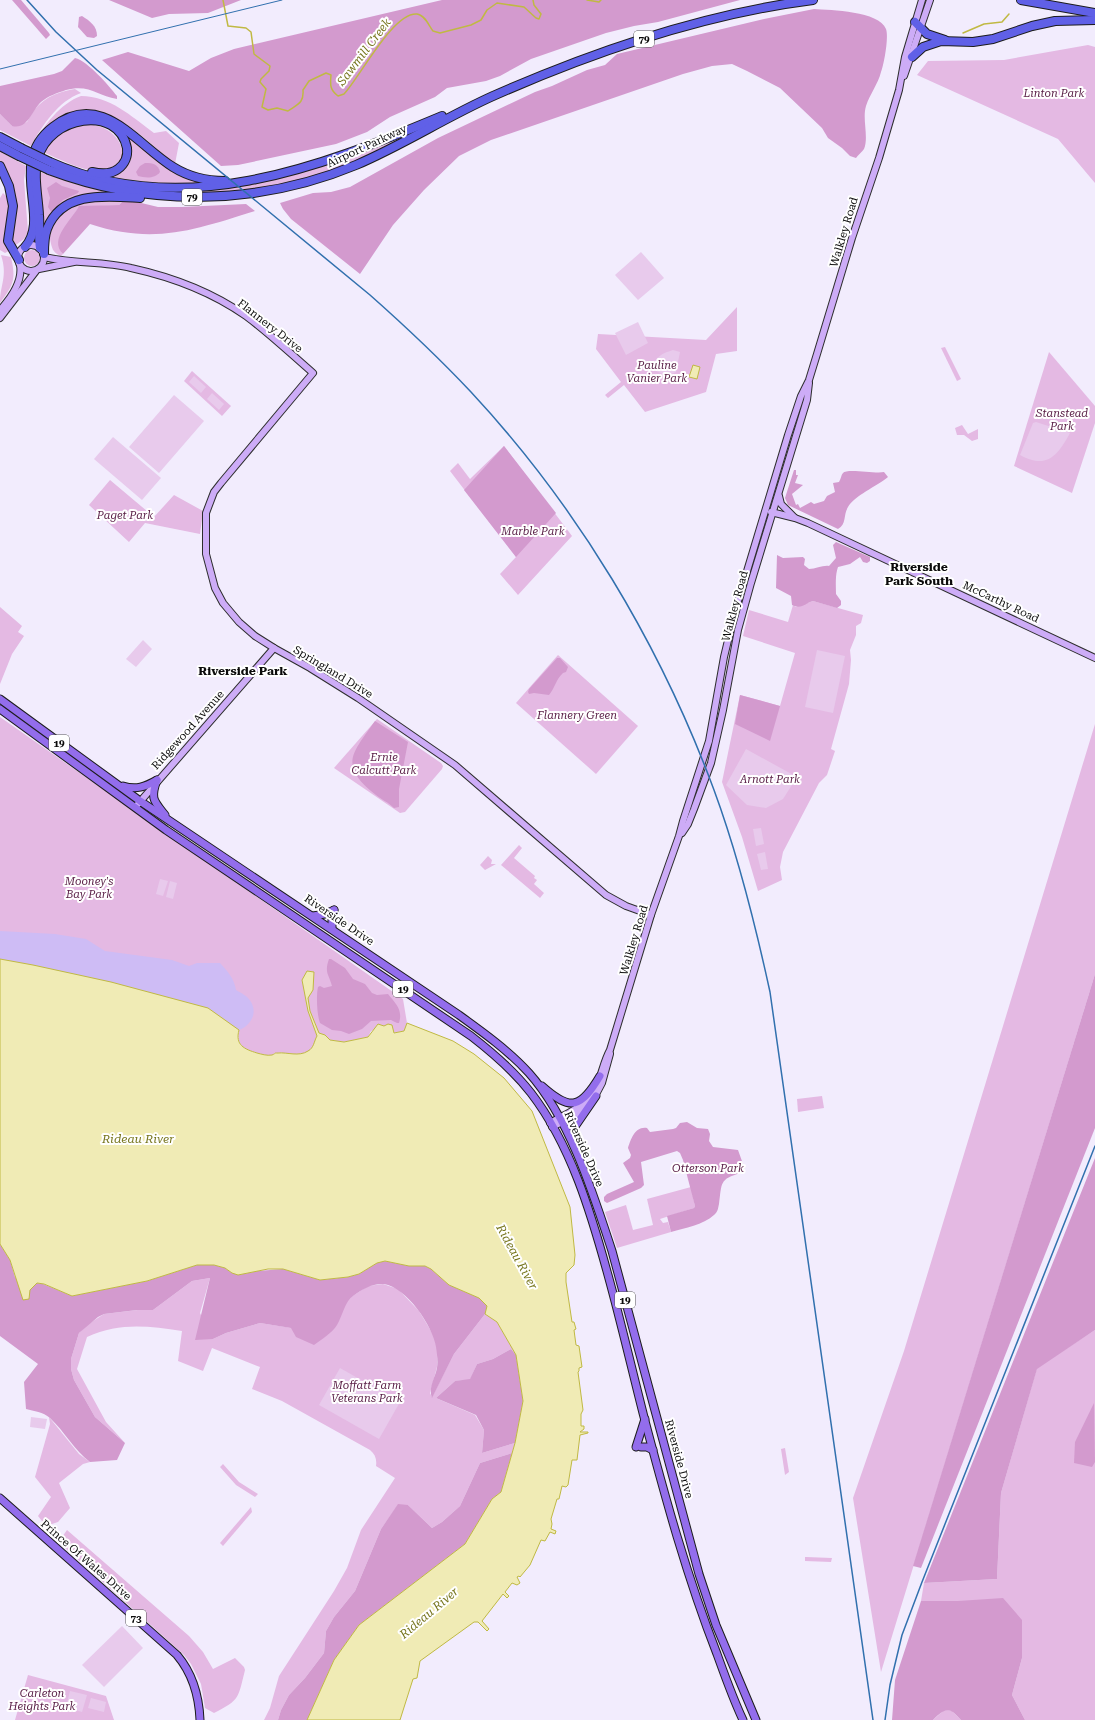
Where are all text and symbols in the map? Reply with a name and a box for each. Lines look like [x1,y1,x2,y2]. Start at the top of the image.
water label: Sawmill Creek [334,15,394,89]
road number: 79 [634,31,654,47]
park label: Linton Park [1023,87,1084,100]
street label: Airport Parkway [325,122,409,170]
road number: 79 [182,189,202,205]
street label: Walkley Road [827,195,861,269]
street label: Flannery Drive [235,297,305,355]
park label: Pauline Vanier Park [627,359,687,385]
park label: Stanstead Park [1035,407,1088,433]
park label: Paget Park [96,509,153,522]
park label: Marble Park [500,525,565,538]
district label: Riverside Park South [885,560,953,588]
street label: Walkley Road [719,569,751,643]
street label: McCarthy Road [961,579,1041,625]
street label: Springland Drive [291,643,375,701]
district label: Riverside Park [198,664,288,678]
street label: Ridgewood Avenue [149,688,227,772]
park label: Flannery Green [536,709,617,722]
road number: 19 [49,735,69,751]
park label: Ernie Calcutt Park [351,751,417,777]
park label: Arnott Park [739,773,800,786]
park label: Mooney's Bay Park [64,875,113,901]
street label: Riverside Drive [302,892,376,948]
street label: Walkley Road [617,903,651,977]
road number: 19 [393,981,413,997]
street label: Riverside Drive [562,1109,606,1189]
water label: Rideau River [101,1132,174,1146]
park label: Otterson Park [672,1162,744,1175]
water label: Rideau River [493,1221,541,1292]
road number: 19 [615,1292,635,1308]
park label: Moffatt Farm Veterans Park [331,1379,403,1405]
street label: Riverside Drive [662,1418,696,1500]
street label: Prince Of Wales Drive [38,1517,134,1603]
water label: Rideau River [396,1584,461,1642]
road number: 73 [126,1610,146,1626]
park label: Carleton Heights Park [7,1687,76,1713]

